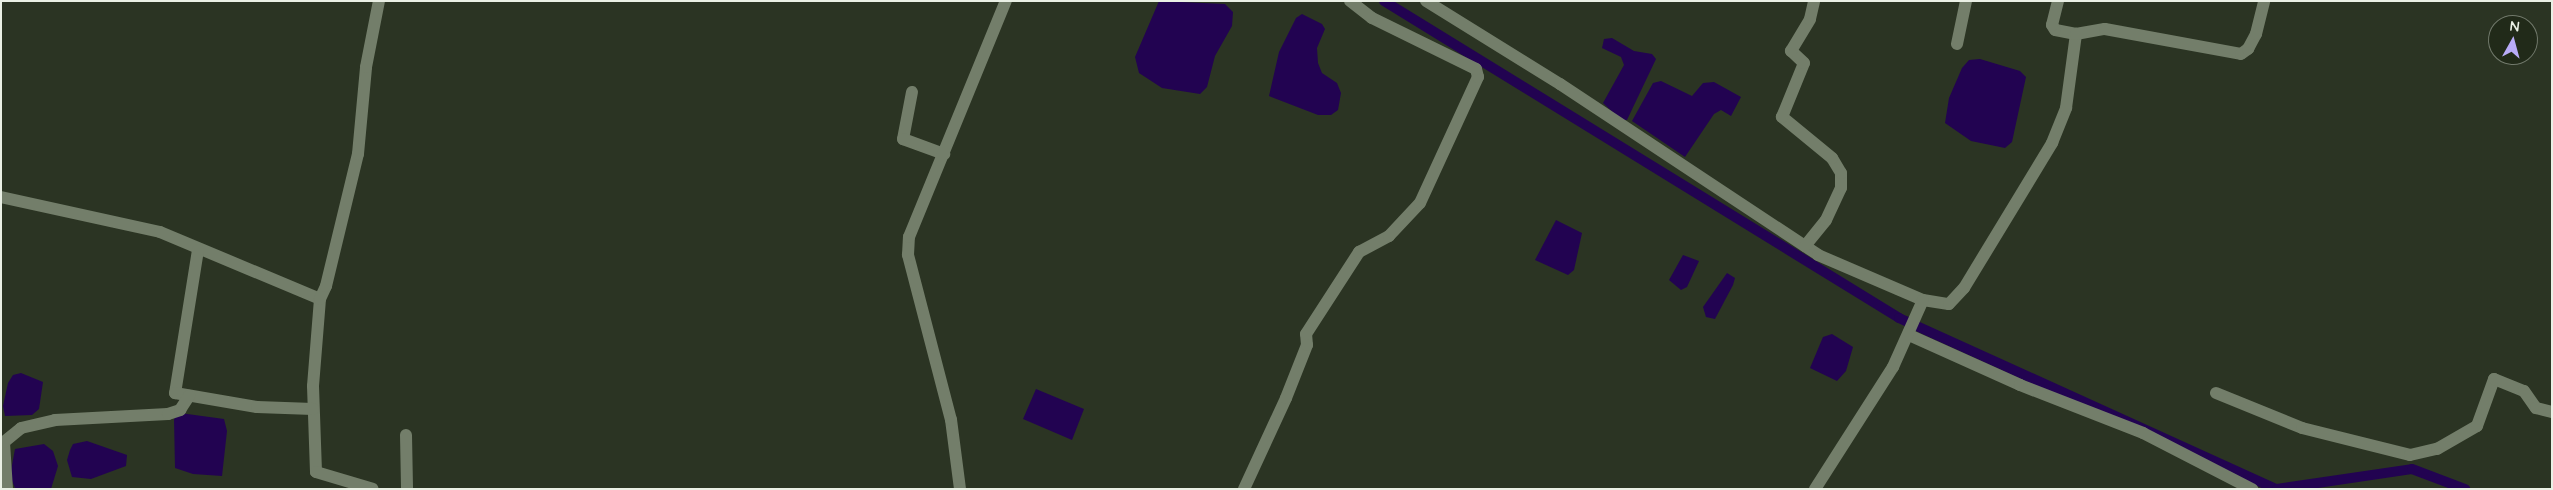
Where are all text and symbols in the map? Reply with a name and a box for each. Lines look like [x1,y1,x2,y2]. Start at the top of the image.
north arrow [2488,15,2538,65]
text: N [2508,17,2521,36]

